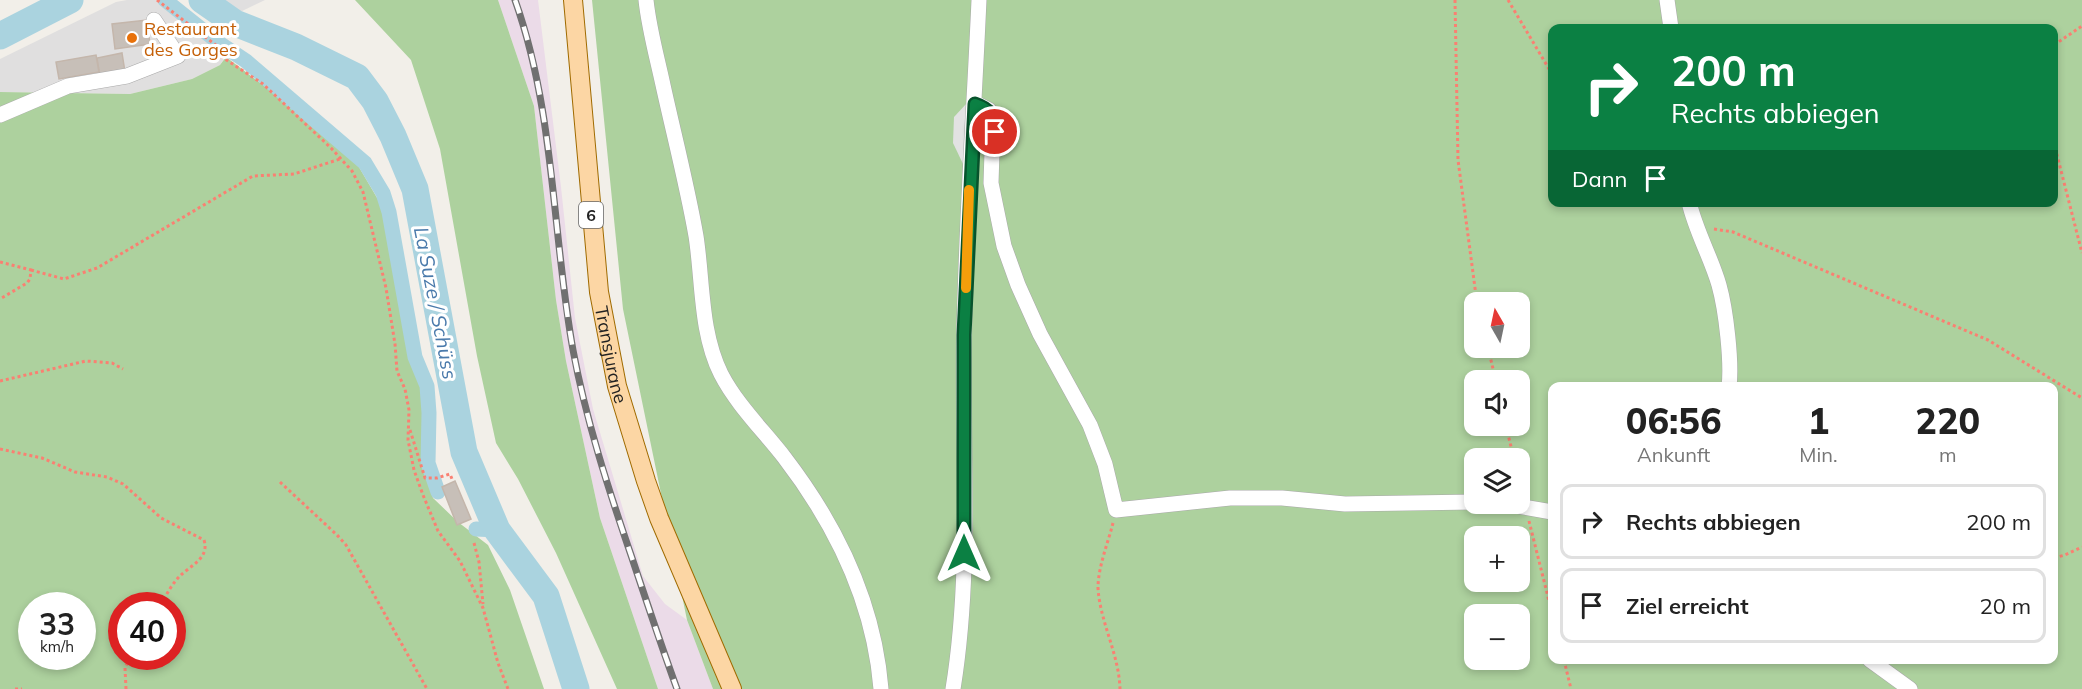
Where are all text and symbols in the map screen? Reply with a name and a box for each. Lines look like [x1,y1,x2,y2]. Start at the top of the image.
place label: Restaurant des Gorges [144,17,238,61]
marker: Restaurant des Gorges [125,31,139,45]
text: 200 m [1671,44,1796,97]
icon: right [1572,48,1650,126]
text: Rechts abbiegen [1671,96,1880,130]
pin [969,106,1020,157]
icon: arrive [978,115,1011,148]
icon: arrive [1639,162,1672,195]
text: Dann [1572,165,1627,193]
road number: 6 [579,202,603,228]
water label: La Suze / Schüss [409,225,463,381]
north arrow [1464,292,1530,358]
map controls [1464,292,1530,670]
street label: Transjurane [590,304,633,406]
button: sound [1464,370,1530,436]
text: 06:56 [1626,398,1722,443]
text: 1 [1808,398,1829,443]
text: 220 [1915,398,1980,443]
text: Ankunft [1637,442,1710,467]
text: Min. [1799,442,1838,467]
text: m [1939,442,1957,467]
button: layers [1464,448,1530,514]
icon: right [1575,505,1608,538]
text: Rechts abbiegen [1626,508,1801,536]
text: 200 m [1966,508,2031,536]
position arrow [932,521,996,585]
button: + [1464,526,1530,592]
icon: arrive [1575,589,1608,622]
speed limit sign: 40 [108,592,186,670]
text: Ziel erreicht [1626,592,1749,620]
text: 20 m [1980,592,2031,620]
button: − [1464,604,1530,670]
text: 33 [39,605,75,643]
text: km/h [40,637,74,656]

